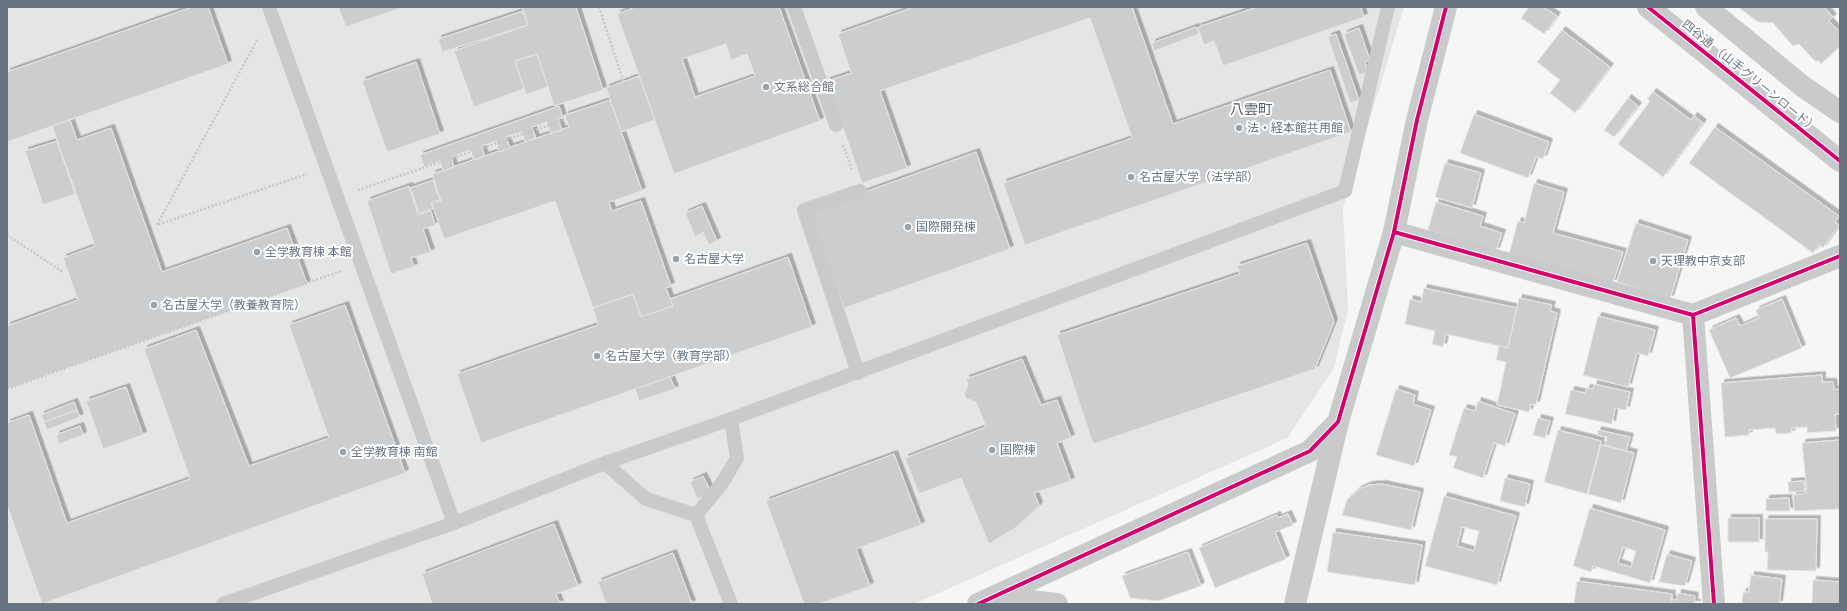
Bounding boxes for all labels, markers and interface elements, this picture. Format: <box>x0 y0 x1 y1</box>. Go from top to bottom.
street label: 四谷通 （山手グリーンロード） <box>1679 17 1821 135</box>
place label: 文系総合館 <box>774 80 834 94</box>
marker: 文系総合館 <box>761 82 771 92</box>
district label: 八雲町 <box>1230 101 1272 118</box>
place label: 法・経本館共用館 <box>1247 121 1343 135</box>
marker: 法・経本館共用館 <box>1234 123 1244 133</box>
place label: 名古屋大学（法学部） <box>1139 170 1259 184</box>
marker: 名古屋大学（法学部） <box>1126 172 1136 182</box>
place label: 国際開発棟 <box>916 220 976 234</box>
marker: 国際開発棟 <box>903 222 913 232</box>
place label: 全学教育棟 本館 <box>265 245 352 259</box>
marker: 全学教育棟 本館 <box>252 247 262 257</box>
place label: 名古屋大学 <box>684 252 744 266</box>
marker: 名古屋大学 <box>671 254 681 264</box>
place label: 天理教中京支部 <box>1661 254 1745 268</box>
marker: 天理教中京支部 <box>1648 256 1658 266</box>
place label: 名古屋大学（教養教育院） <box>162 298 306 312</box>
marker: 名古屋大学（教養教育院） <box>149 300 159 310</box>
place label: 名古屋大学（教育学部） <box>605 349 737 363</box>
marker: 名古屋大学（教育学部） <box>592 351 602 361</box>
place label: 国際棟 <box>1000 443 1036 457</box>
place label: 全学教育棟 南館 <box>351 445 438 459</box>
marker: 国際棟 <box>987 445 997 455</box>
marker: 全学教育棟 南館 <box>338 447 348 457</box>

